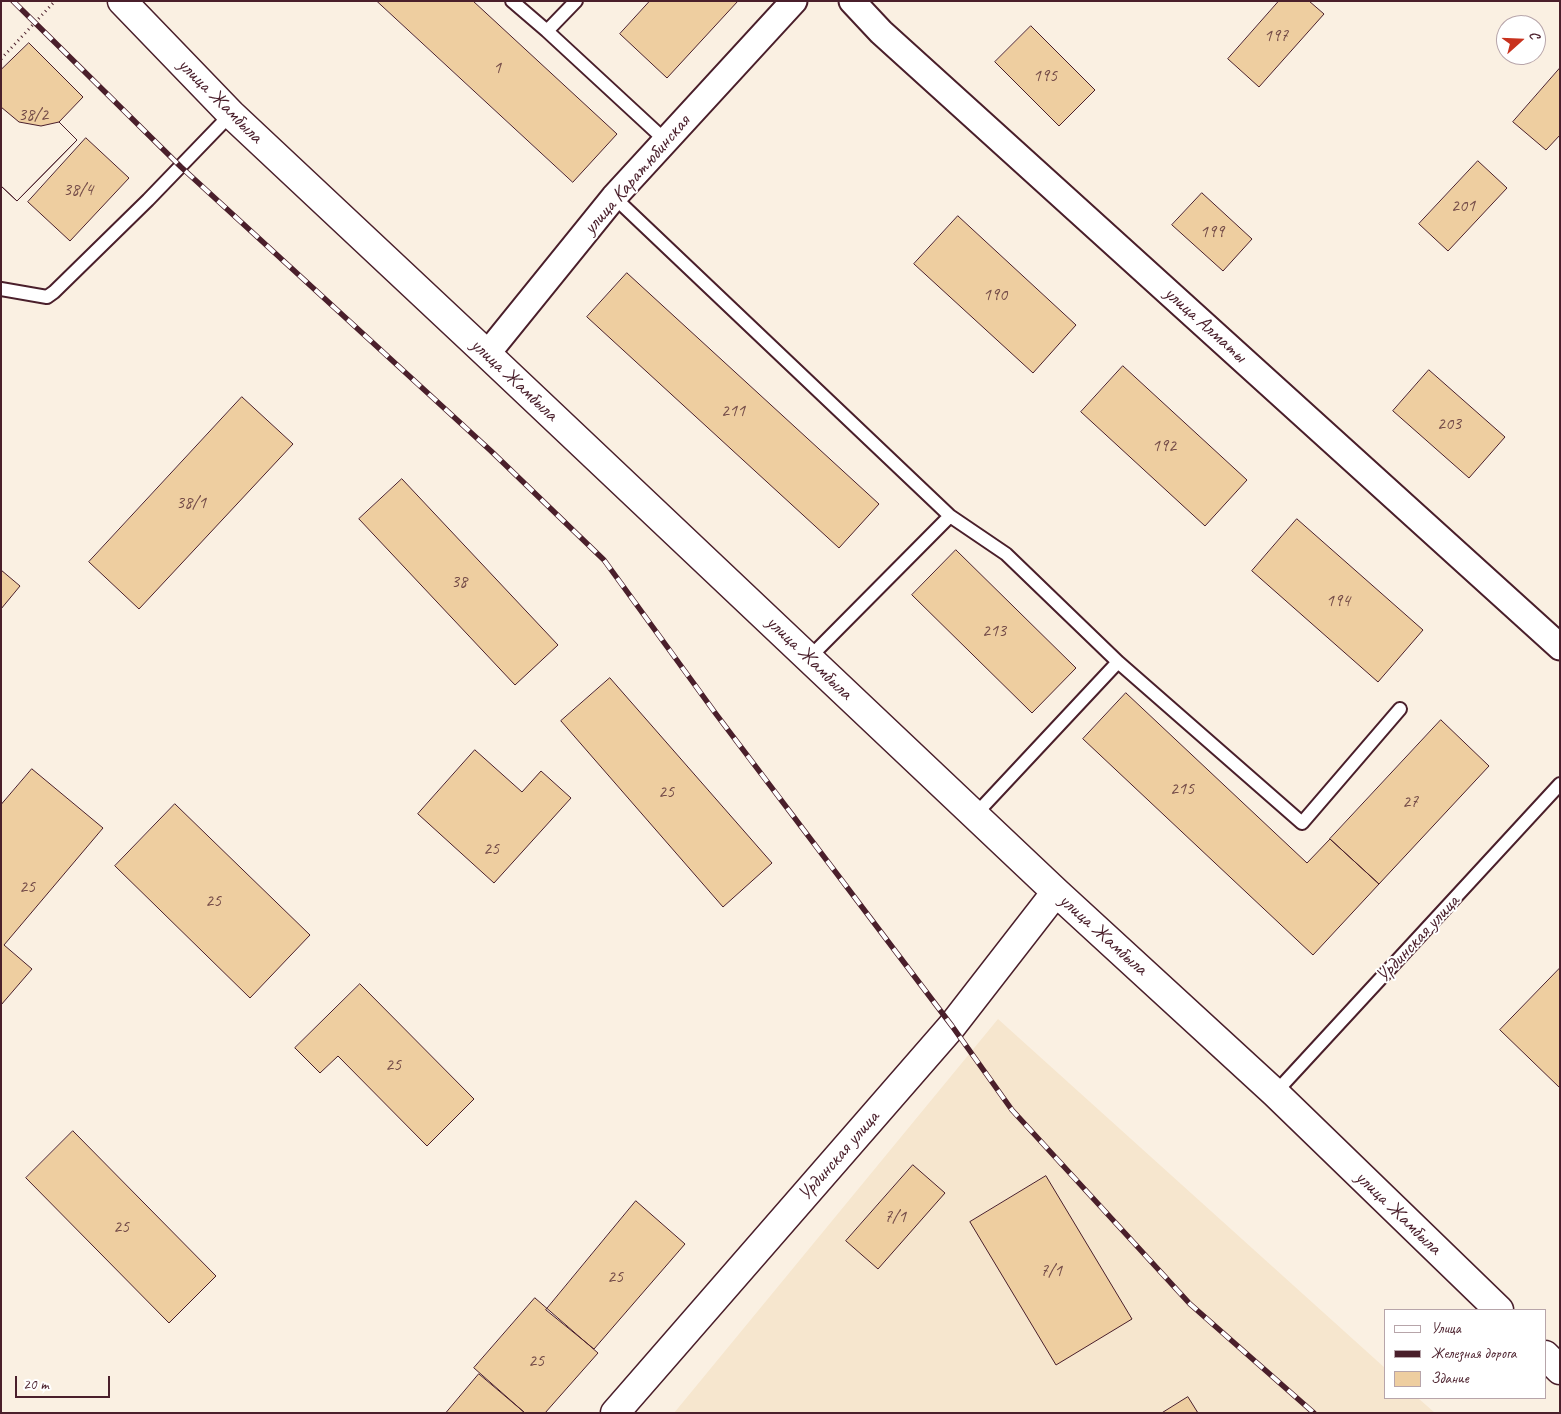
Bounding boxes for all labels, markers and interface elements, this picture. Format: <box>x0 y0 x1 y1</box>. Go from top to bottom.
north arrow <box>1496 15 1546 65</box>
house number: 197 <box>1264 25 1288 47</box>
text: С <box>1525 29 1544 41</box>
street label: улица Жамбыла <box>172 53 268 149</box>
house number: 1 <box>493 57 501 79</box>
house number: 195 <box>1033 65 1057 87</box>
house number: 38/2 <box>18 104 48 126</box>
street label: улица Каратюбинская <box>578 110 696 240</box>
house number: 38/4 <box>63 179 93 201</box>
house number: 201 <box>1451 195 1475 217</box>
house number: 199 <box>1200 221 1224 243</box>
street label: улица Алматы <box>1159 282 1251 368</box>
house number: 190 <box>983 284 1007 306</box>
street label: улица Жамбыла <box>465 333 563 427</box>
house number: 211 <box>721 400 745 422</box>
house number: 203 <box>1437 413 1461 435</box>
house number: 192 <box>1152 435 1176 457</box>
house number: 38/1 <box>176 492 206 514</box>
house number: 38 <box>451 571 467 593</box>
house number: 194 <box>1326 590 1350 612</box>
street label: улица Жамбыла <box>761 611 857 705</box>
house number: 213 <box>982 620 1006 642</box>
house number: 215 <box>1170 778 1194 800</box>
house number: 25 <box>658 781 674 803</box>
house number: 27 <box>1402 791 1418 813</box>
house number: 25 <box>483 838 499 860</box>
house number: 25 <box>19 876 35 898</box>
street label: улица Жамбыла <box>1054 889 1152 981</box>
house number: 25 <box>205 890 221 912</box>
street label: Урдинская улица <box>1371 890 1465 988</box>
house number: 25 <box>385 1054 401 1076</box>
street label: Урдинская улица <box>793 1106 885 1206</box>
street label: улица Жамбыла <box>1350 1166 1446 1260</box>
house number: 7/1 <box>884 1206 906 1228</box>
house number: 25 <box>113 1216 129 1238</box>
house number: 7/1 <box>1040 1260 1062 1282</box>
house number: 25 <box>607 1266 623 1288</box>
legend <box>1384 1309 1546 1399</box>
text: Улица <box>1431 1319 1461 1338</box>
text: Железная дорога <box>1431 1344 1516 1363</box>
house number: 25 <box>528 1350 544 1372</box>
scale bar <box>18 1366 112 1398</box>
text: Здание <box>1431 1369 1469 1388</box>
text: 20 m <box>23 1375 49 1394</box>

